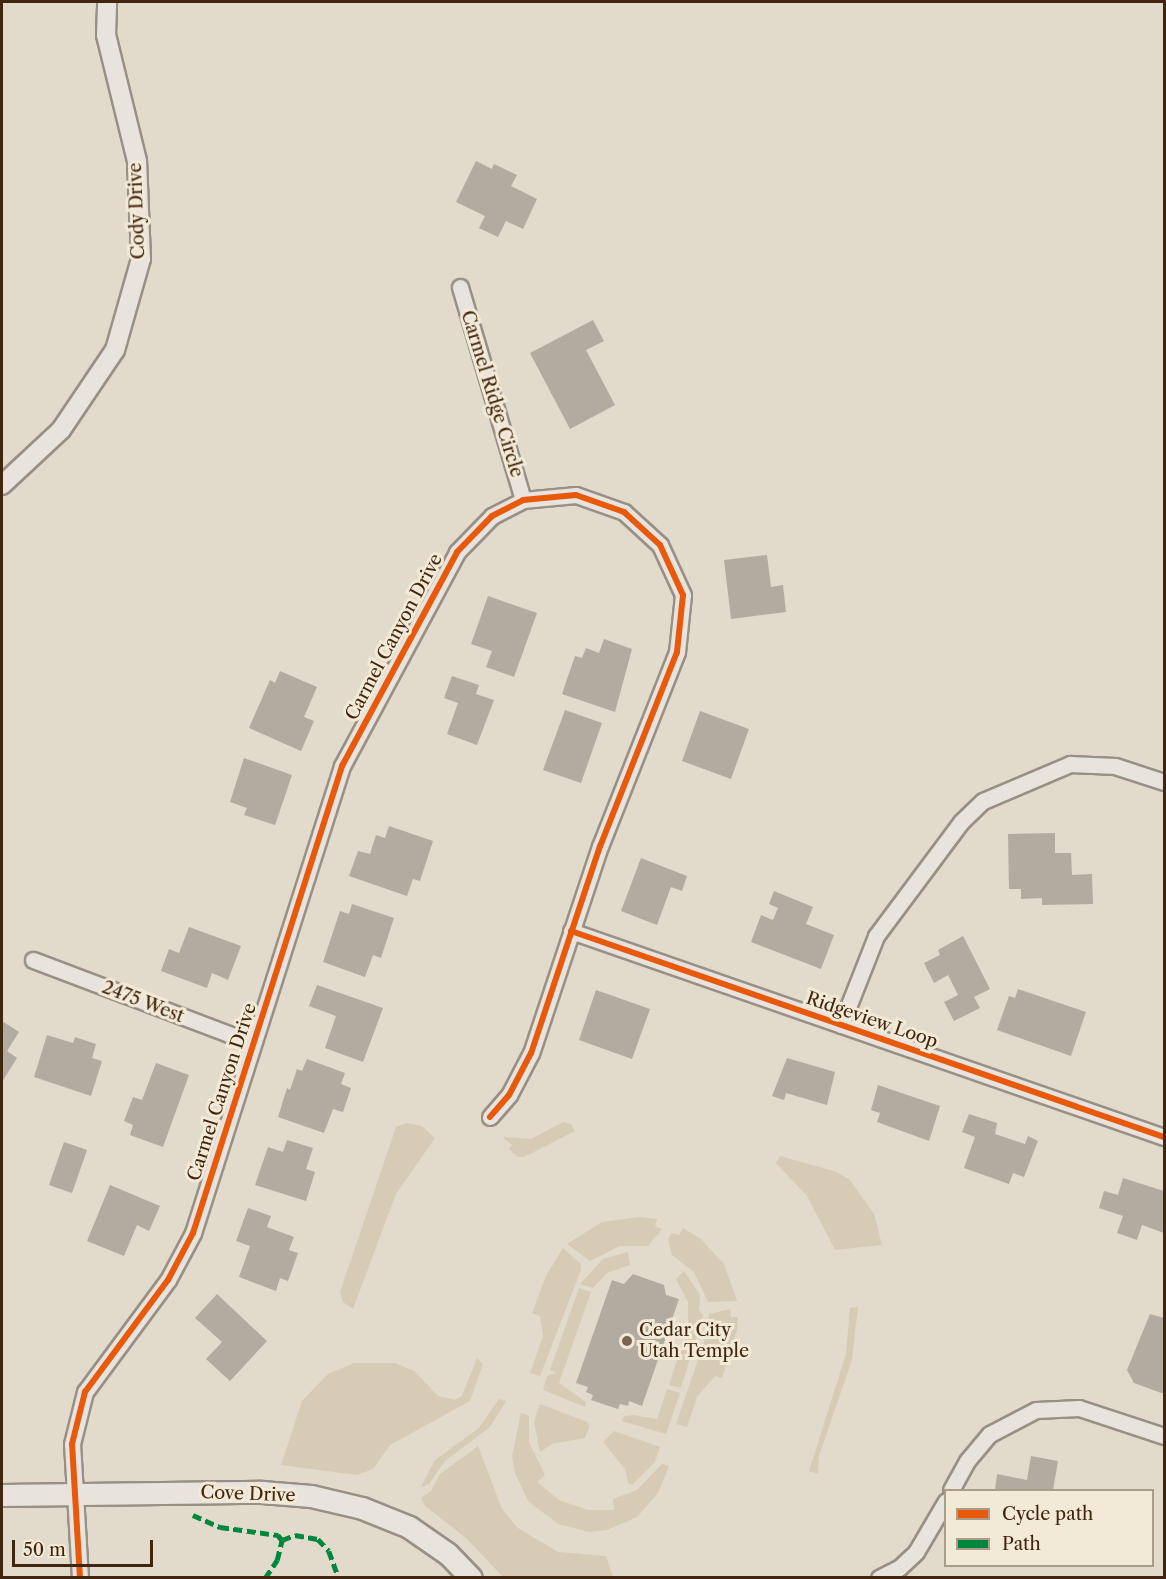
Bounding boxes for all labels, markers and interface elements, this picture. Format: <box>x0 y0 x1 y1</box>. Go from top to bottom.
street label: Cody Drive <box>125 162 149 260</box>
street label: Carmel Ridge Circle <box>456 308 528 480</box>
street label: Carmel Canyon Drive <box>341 550 447 724</box>
street label: 2475 West <box>99 976 187 1028</box>
street label: Ridgeview Loop <box>803 987 941 1053</box>
street label: Carmel Canyon Drive <box>183 1000 261 1184</box>
place label: Cedar City Utah Temple <box>639 1320 749 1362</box>
marker: Cedar City Utah Temple <box>620 1334 634 1348</box>
street label: Cove Drive <box>200 1482 296 1506</box>
legend <box>944 1489 1154 1567</box>
text: Cycle path <box>1002 1503 1093 1525</box>
scale bar <box>15 1528 156 1566</box>
text: Path <box>1002 1533 1041 1555</box>
text: 50 m <box>23 1539 66 1561</box>

